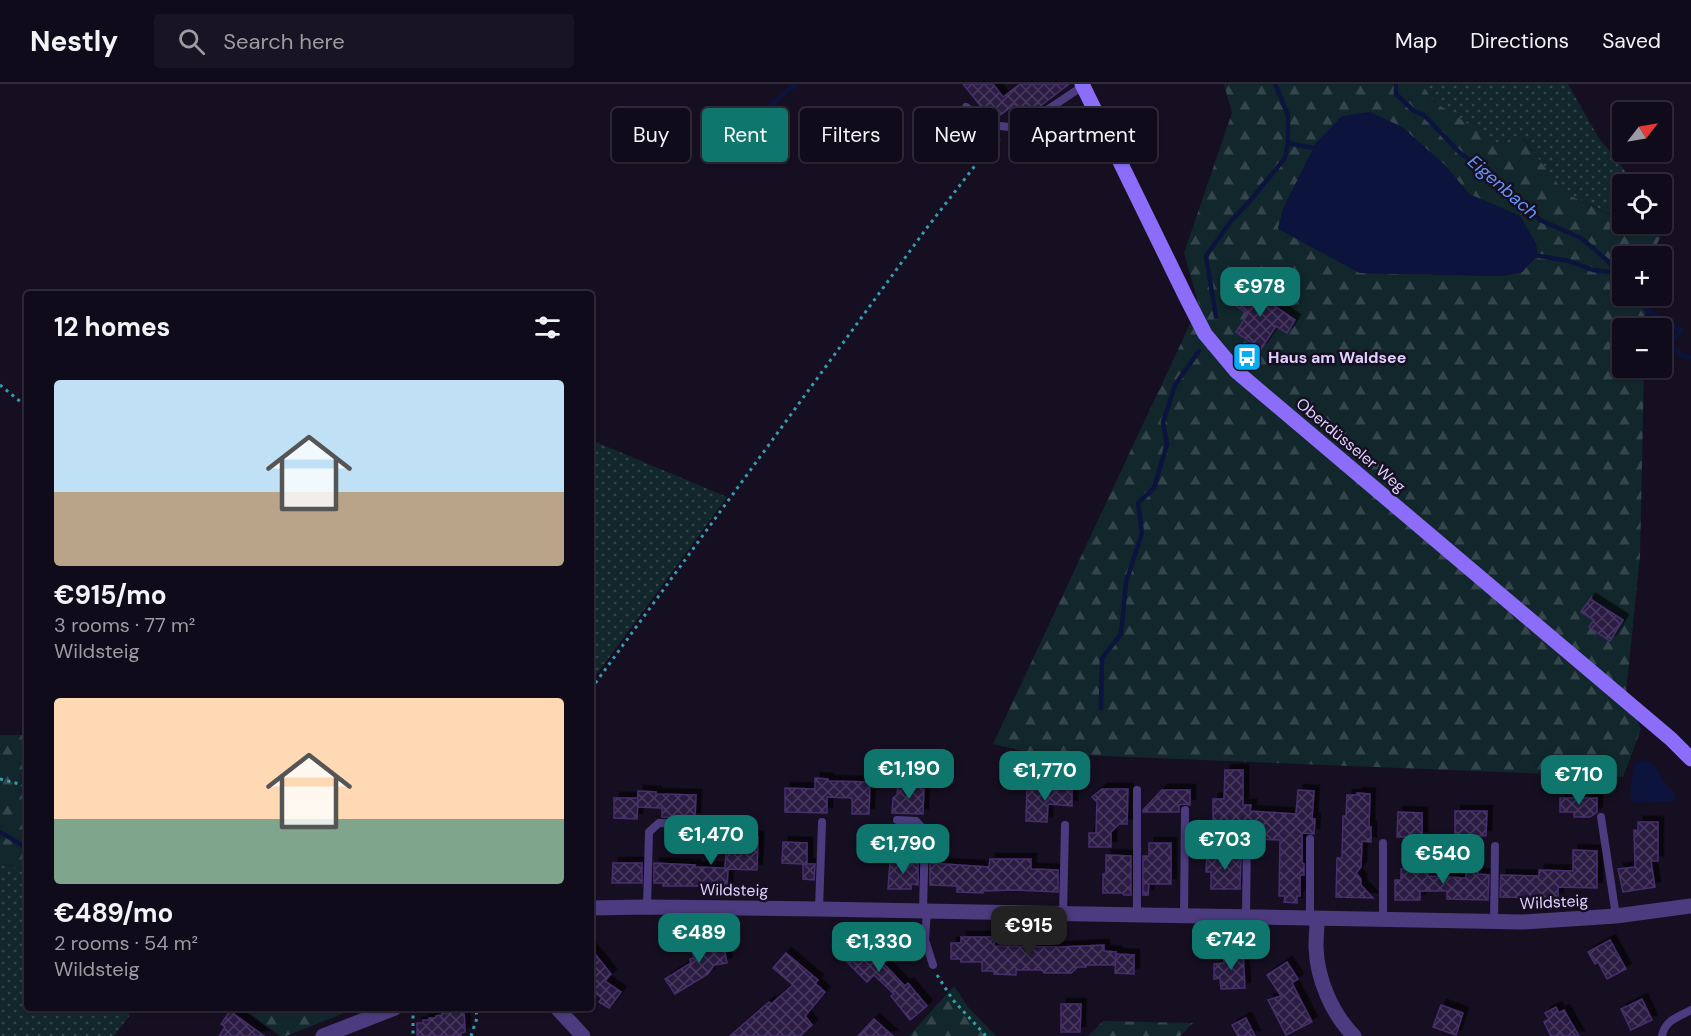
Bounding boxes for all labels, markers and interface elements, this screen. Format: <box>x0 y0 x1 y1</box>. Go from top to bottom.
search box <box>154 14 574 68</box>
text: Nestly <box>30 23 118 60</box>
icon: search <box>175 25 208 58</box>
text: Search here <box>223 27 345 56</box>
text: Map <box>1395 27 1437 55</box>
text: Directions <box>1470 27 1569 55</box>
text: Saved <box>1602 27 1661 55</box>
north arrow <box>1612 102 1672 162</box>
map controls <box>1612 102 1672 378</box>
chip: Buy <box>612 108 690 162</box>
chip: Rent <box>702 108 788 162</box>
chip: Filters <box>800 108 902 162</box>
chip: New <box>914 108 998 162</box>
chip: Apartment <box>1010 108 1157 162</box>
water label: Eigenbach <box>1463 150 1543 224</box>
button: locate <box>1612 174 1672 234</box>
button: + <box>1612 246 1672 306</box>
pin: €978 <box>1224 267 1296 318</box>
text: €978 <box>1234 273 1286 299</box>
text: 12 homes <box>54 310 170 344</box>
icon: filters <box>531 311 564 344</box>
button: − <box>1612 318 1672 378</box>
bus stop icon: Haus am Waldsee <box>1231 341 1263 373</box>
place label: Haus am Waldsee <box>1268 347 1406 368</box>
street label: Oberdüsseler Weg <box>1292 393 1410 497</box>
icon: home <box>255 419 363 527</box>
text: €915/mo <box>54 578 167 612</box>
text: 3 rooms · 77 m² <box>54 612 195 638</box>
text: Wildsteig <box>54 638 140 664</box>
icon: home <box>255 737 363 845</box>
pin: €1,190 <box>860 749 958 800</box>
pin: €1,770 <box>996 751 1094 802</box>
text: €1,190 <box>878 755 940 781</box>
pin: €710 <box>1543 755 1615 806</box>
text: €1,770 <box>1013 757 1077 783</box>
text: €710 <box>1555 761 1603 787</box>
pin: €1,470 <box>662 815 760 866</box>
pin: €703 <box>1189 820 1261 871</box>
text: €1,470 <box>678 821 744 847</box>
pin: €1,790 <box>854 824 952 875</box>
text: €703 <box>1199 826 1251 852</box>
text: €1,790 <box>870 830 936 856</box>
pin: €540 <box>1407 834 1479 885</box>
text: €540 <box>1415 840 1471 866</box>
street label: Wildsteig <box>700 879 769 901</box>
street label: Wildsteig <box>1519 890 1589 914</box>
text: €489/mo <box>54 896 173 930</box>
pin: €915 <box>993 906 1065 957</box>
text: €915 <box>1005 912 1053 938</box>
pin: €489 <box>663 913 735 964</box>
text: €489 <box>672 919 726 945</box>
pin: €742 <box>1195 920 1267 971</box>
pin: €1,330 <box>830 922 928 973</box>
text: €742 <box>1206 926 1256 952</box>
text: €1,330 <box>846 928 912 954</box>
text: 2 rooms · 54 m² <box>54 930 198 956</box>
text: Wildsteig <box>54 956 140 982</box>

